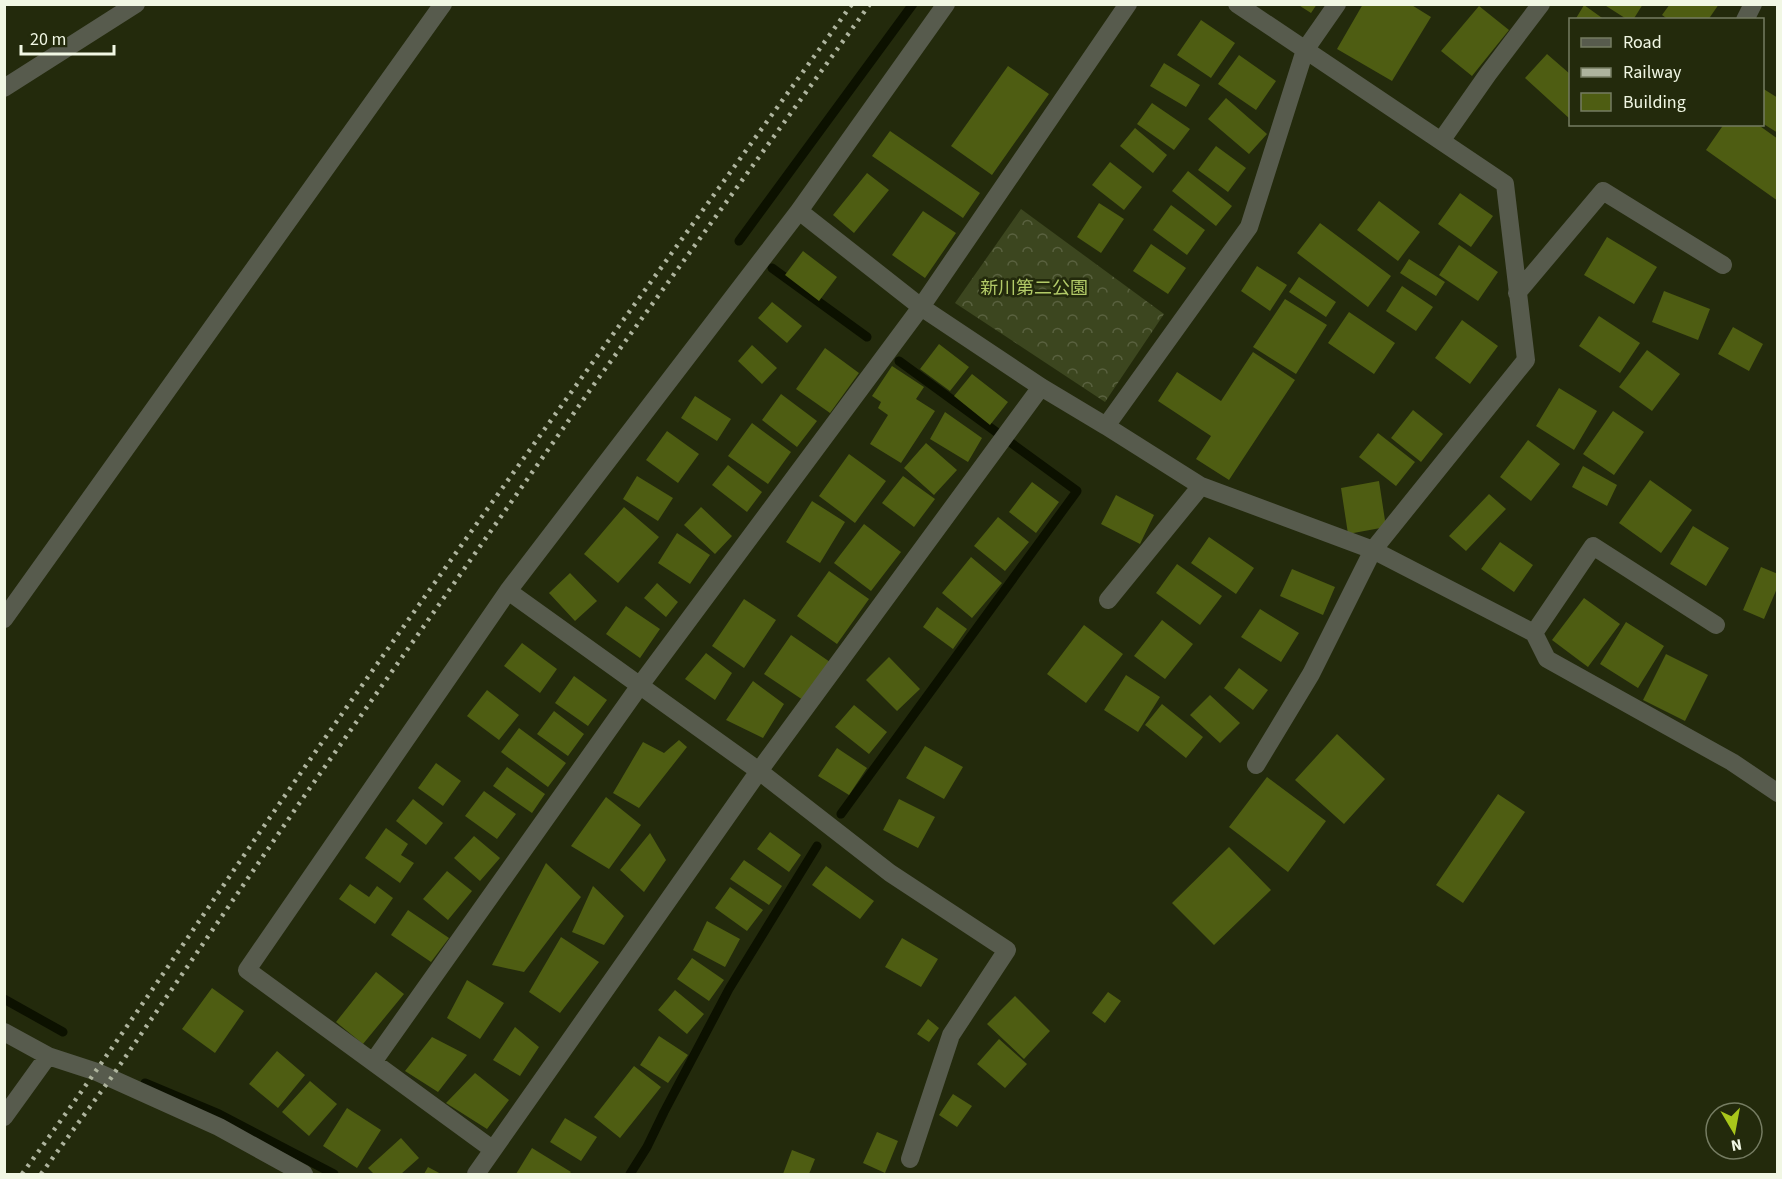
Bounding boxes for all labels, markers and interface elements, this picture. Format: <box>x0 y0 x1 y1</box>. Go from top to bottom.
scale bar <box>21 18 114 56</box>
legend <box>1569 18 1764 126</box>
text: 20 m <box>30 27 66 52</box>
text: Road <box>1623 30 1662 55</box>
text: Railway <box>1623 60 1682 85</box>
text: Building <box>1623 90 1686 115</box>
park label: 新川第二公園 <box>980 276 1088 301</box>
north arrow <box>1704 1101 1764 1161</box>
text: N <box>1729 1133 1744 1157</box>

